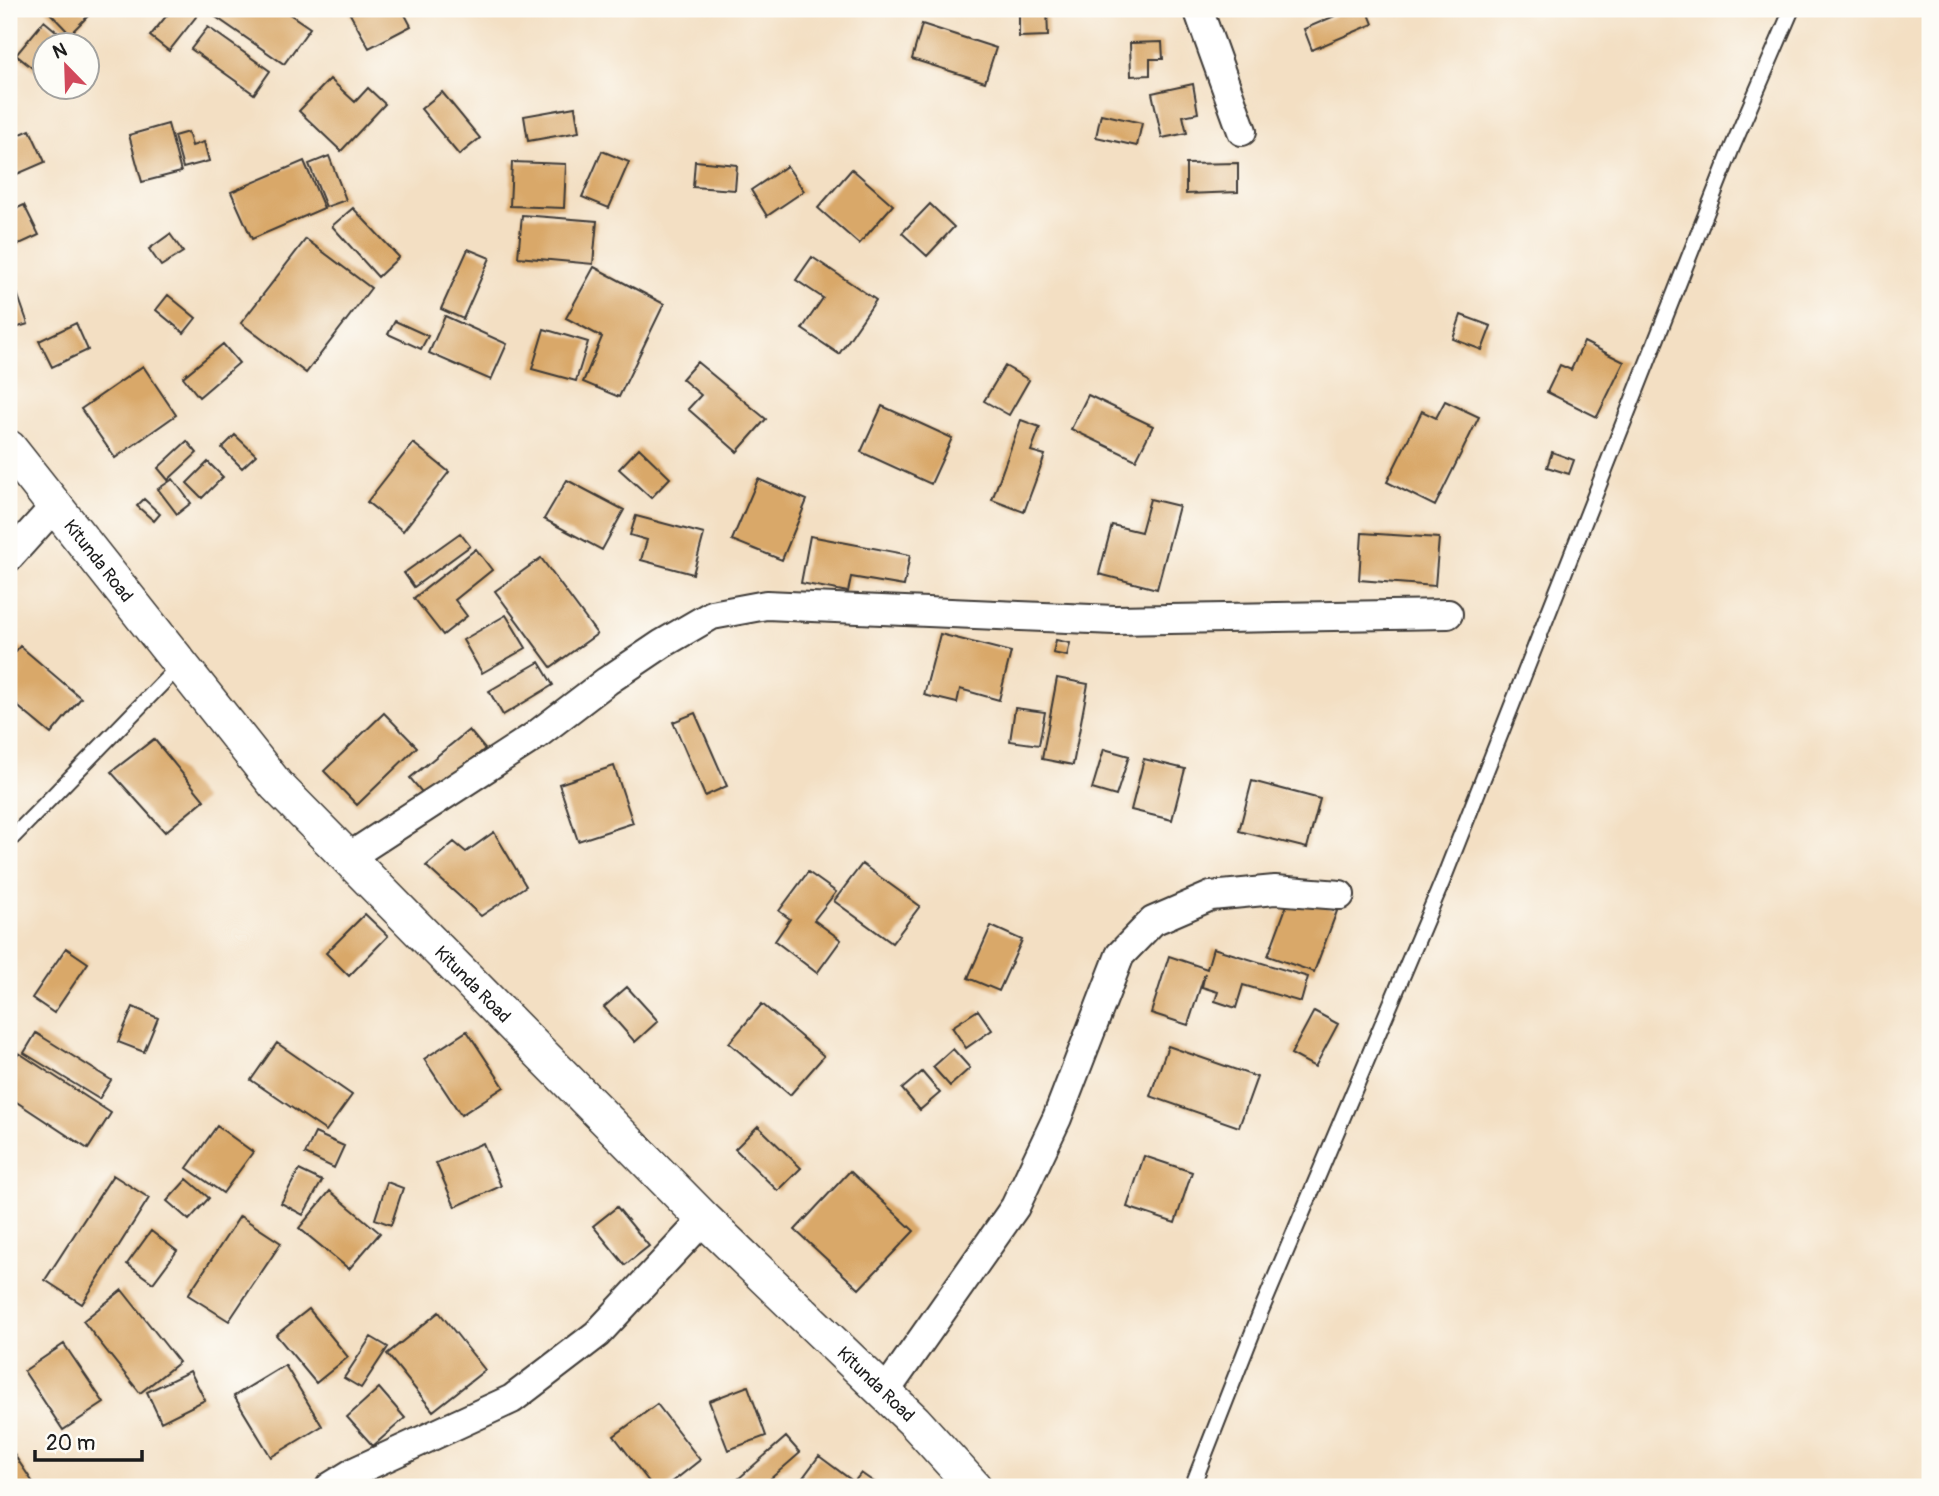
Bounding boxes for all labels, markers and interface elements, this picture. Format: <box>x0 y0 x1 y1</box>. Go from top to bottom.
north arrow <box>32 32 102 102</box>
text: N <box>49 38 70 65</box>
street label: Kitunda Road <box>59 515 138 607</box>
street label: Kitunda Road <box>430 941 516 1028</box>
street label: Kitunda Road <box>832 1342 920 1427</box>
scale bar <box>35 1419 142 1463</box>
text: 20 m <box>46 1430 95 1457</box>

